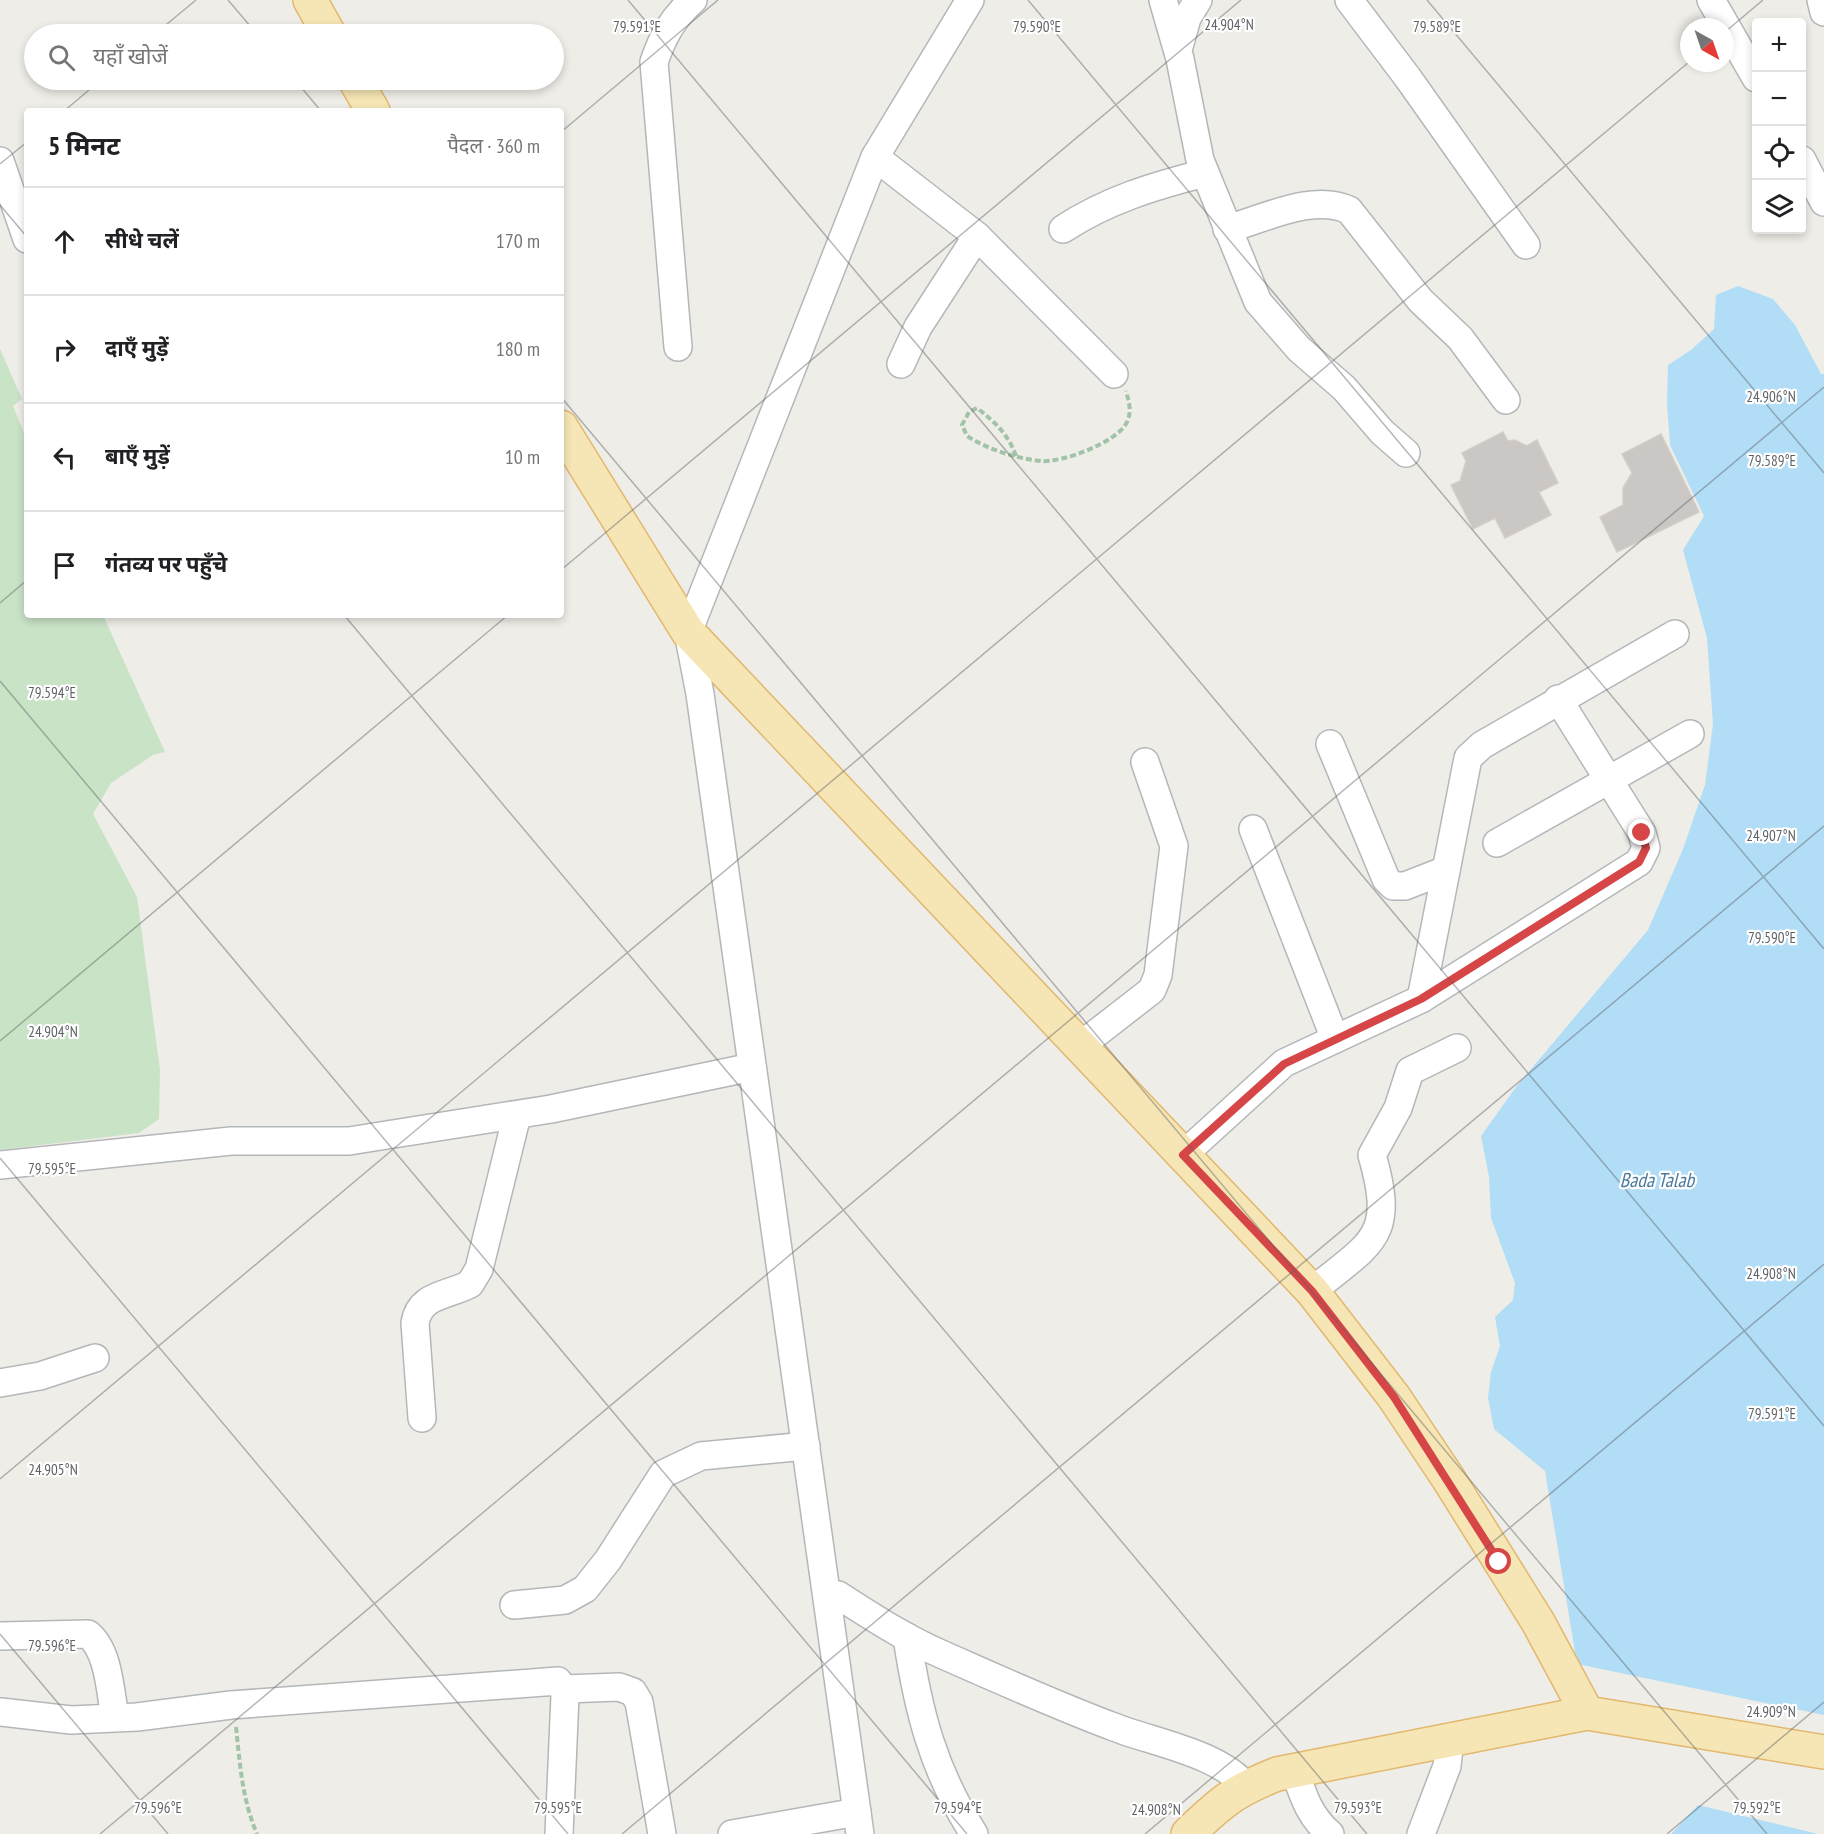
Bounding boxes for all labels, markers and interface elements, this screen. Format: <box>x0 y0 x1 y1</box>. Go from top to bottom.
text: 24.904°N <box>1204 15 1254 34</box>
text: 79.591°E <box>613 17 661 36</box>
text: 79.590°E <box>1013 17 1061 36</box>
text: 79.589°E <box>1413 17 1461 36</box>
north arrow <box>1680 18 1734 72</box>
map controls <box>1752 18 1806 234</box>
button: + <box>1752 18 1806 72</box>
search box <box>24 24 564 90</box>
icon: search <box>45 41 78 74</box>
text: यहाँ खोजें <box>93 42 168 70</box>
button: − <box>1752 72 1806 126</box>
button: locate <box>1752 126 1806 180</box>
text: 5 मिनट <box>48 129 120 162</box>
text: पैदल · 360 m <box>447 133 540 159</box>
button: layers <box>1752 180 1806 234</box>
icon: ahead <box>48 225 81 258</box>
text: सीधे चलें <box>105 226 179 254</box>
text: 170 m <box>496 228 540 254</box>
icon: right <box>48 333 81 366</box>
text: दाएँ मुड़ें <box>105 334 169 362</box>
text: 180 m <box>496 336 540 362</box>
text: 24.906°N <box>1746 387 1796 406</box>
icon: left <box>48 441 81 474</box>
text: बाएँ मुड़ें <box>105 442 170 470</box>
text: 10 m <box>505 444 540 470</box>
text: 79.589°E <box>1748 451 1796 470</box>
icon: arrive <box>48 549 81 582</box>
text: गंतव्य पर पहुँचे <box>105 550 227 578</box>
text: 79.594°E <box>28 683 76 702</box>
route end <box>1628 819 1654 845</box>
text: 24.907°N <box>1746 826 1796 845</box>
text: 79.590°E <box>1748 928 1796 947</box>
text: 24.904°N <box>28 1022 78 1041</box>
text: 79.595°E <box>28 1159 76 1178</box>
water label: Bada Talab <box>1620 1167 1696 1193</box>
text: 24.908°N <box>1746 1264 1796 1283</box>
text: 79.591°E <box>1748 1404 1796 1423</box>
text: 24.905°N <box>28 1460 78 1479</box>
route start <box>1485 1548 1511 1574</box>
text: 79.596°E <box>28 1636 76 1655</box>
text: 24.909°N <box>1746 1702 1796 1721</box>
text: 79.596°E <box>134 1798 182 1817</box>
text: 79.595°E <box>534 1798 582 1817</box>
text: 79.594°E <box>934 1798 982 1817</box>
text: 79.593°E <box>1334 1798 1382 1817</box>
text: 79.592°E <box>1733 1798 1781 1817</box>
text: 24.908°N <box>1131 1800 1181 1819</box>

